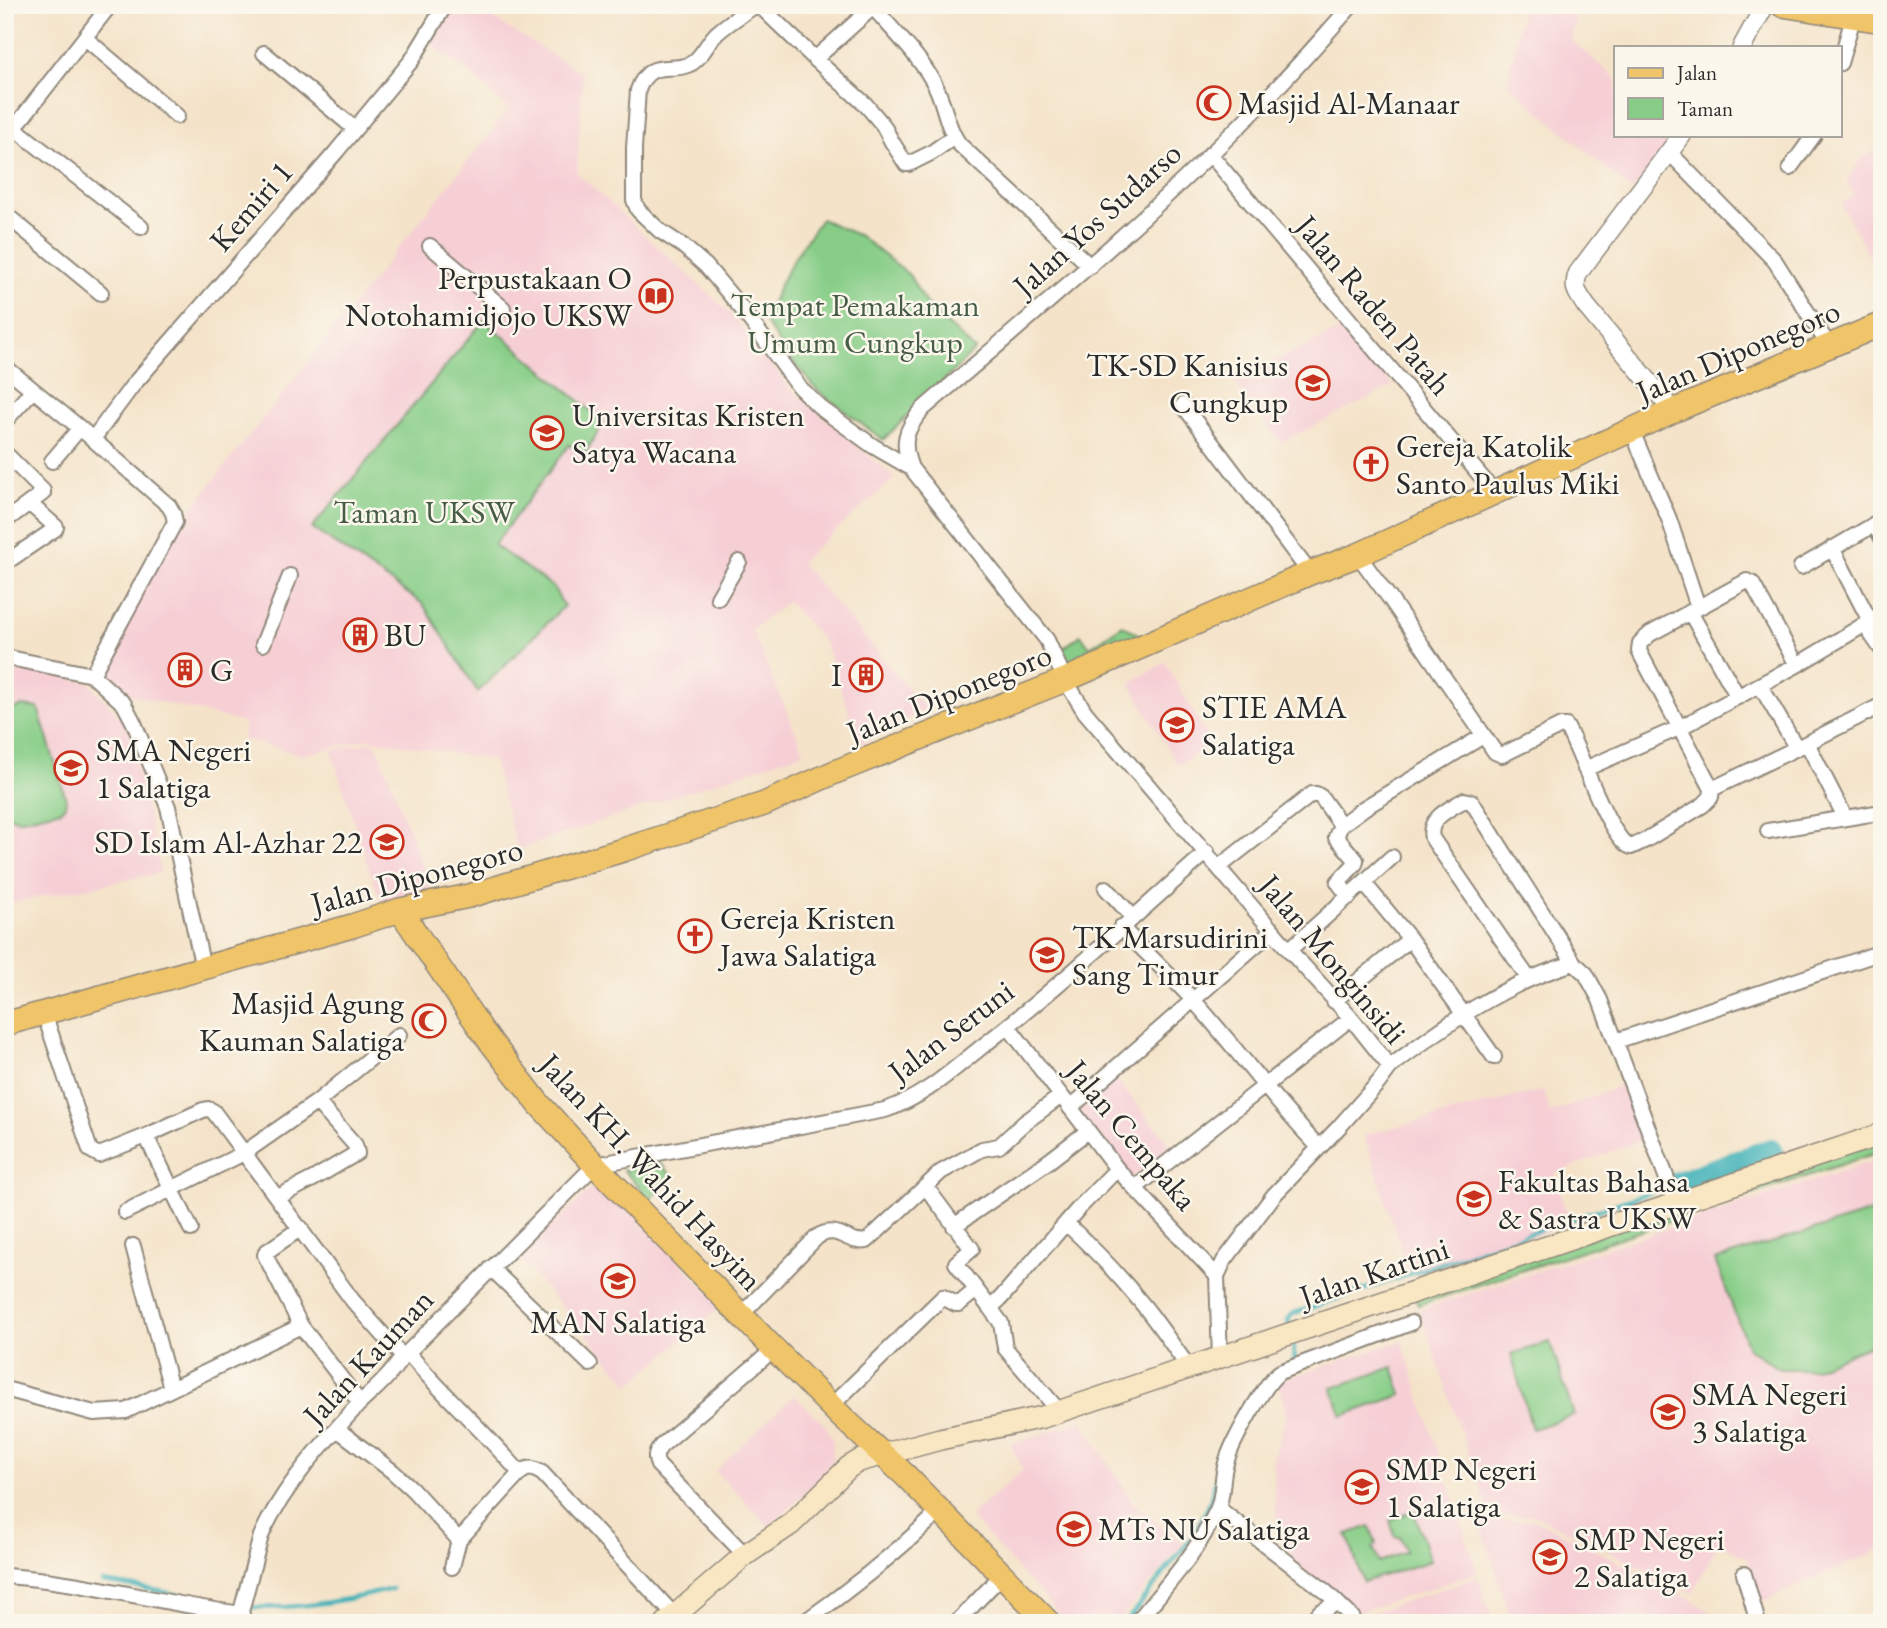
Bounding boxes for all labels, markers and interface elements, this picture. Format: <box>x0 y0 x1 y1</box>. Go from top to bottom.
legend <box>1614 46 1842 136</box>
text: Jalan <box>1675 59 1717 86</box>
place label: Masjid Al-Manaar <box>1238 82 1460 124</box>
mosque icon: Masjid Al-Manaar <box>1195 84 1233 122</box>
text: Taman <box>1677 95 1733 122</box>
street label: Jalan Yos Sudarso <box>1002 132 1190 308</box>
street label: Kemiri 1 <box>200 152 302 260</box>
street label: Jalan Raden Patah <box>1284 204 1462 404</box>
place label: Perpustakaan O Notohamidjojo UKSW <box>345 257 633 336</box>
library icon: Perpustakaan O Notohamidjojo UKSW <box>637 277 675 315</box>
park label: Tempat Pemakaman Umum Cungkup <box>730 284 980 363</box>
street label: Jalan Diponegoro <box>1627 289 1846 414</box>
place label: TK-SD Kanisius Cungkup <box>1086 344 1288 423</box>
school or university icon: TK-SD Kanisius Cungkup <box>1294 364 1332 402</box>
place label: Universitas Kristen Satya Wacana <box>572 394 805 473</box>
school or university icon: Universitas Kristen Satya Wacana <box>528 414 566 452</box>
place label: Gereja Katolik Santo Paulus Miki <box>1396 425 1619 504</box>
church icon: Gereja Katolik Santo Paulus Miki <box>1352 445 1390 483</box>
park label: Taman UKSW <box>333 491 515 533</box>
place label: BU <box>384 614 427 656</box>
building icon: BU <box>341 616 379 654</box>
street label: Jalan Diponegoro <box>838 633 1058 754</box>
place label: G <box>210 649 233 691</box>
building icon: G <box>166 651 204 689</box>
place label: I <box>831 654 842 696</box>
building icon: I <box>847 656 885 694</box>
place label: STIE AMA Salatiga <box>1202 686 1348 765</box>
school or university icon: STIE AMA Salatiga <box>1158 706 1196 744</box>
place label: SMA Negeri 1 Salatiga <box>96 729 251 808</box>
school or university icon: SMA Negeri 1 Salatiga <box>52 749 90 787</box>
place label: SD Islam Al-Azhar 22 <box>94 821 363 863</box>
school or university icon: SD Islam Al-Azhar 22 <box>368 823 406 861</box>
street label: Jalan Diponegoro <box>304 828 527 925</box>
street label: Jalan Monginsidi <box>1248 863 1416 1053</box>
place label: Gereja Kristen Jawa Salatiga <box>717 897 896 976</box>
place label: TK Marsudirini Sang Timur <box>1072 916 1268 995</box>
church icon: Gereja Kristen Jawa Salatiga <box>676 917 714 955</box>
school or university icon: TK Marsudirini Sang Timur <box>1028 936 1066 974</box>
street label: Jalan Seruni <box>877 970 1022 1094</box>
place label: Masjid Agung Kauman Salatiga <box>199 982 405 1061</box>
mosque icon: Masjid Agung Kauman Salatiga <box>410 1002 448 1040</box>
street label: Jalan KH. Wahid Hasyim <box>528 1042 772 1300</box>
street label: Jalan Cempaka <box>1055 1049 1207 1219</box>
place label: Fakultas Bahasa & Sastra UKSW <box>1498 1160 1697 1239</box>
school or university icon: Fakultas Bahasa & Sastra UKSW <box>1455 1180 1493 1218</box>
street label: Jalan Kartini <box>1291 1227 1454 1318</box>
school or university icon: MAN Salatiga <box>599 1262 637 1300</box>
street label: Jalan Kauman <box>291 1279 443 1437</box>
place label: MAN Salatiga <box>530 1301 706 1343</box>
place label: SMA Negeri 3 Salatiga <box>1692 1373 1847 1452</box>
school or university icon: SMA Negeri 3 Salatiga <box>1649 1393 1687 1431</box>
place label: SMP Negeri 1 Salatiga <box>1386 1448 1537 1527</box>
school or university icon: SMP Negeri 1 Salatiga <box>1343 1468 1381 1506</box>
place label: MTs NU Salatiga <box>1098 1508 1310 1550</box>
school or university icon: MTs NU Salatiga <box>1055 1510 1093 1548</box>
place label: SMP Negeri 2 Salatiga <box>1574 1518 1725 1597</box>
school or university icon: SMP Negeri 2 Salatiga <box>1531 1538 1569 1576</box>

